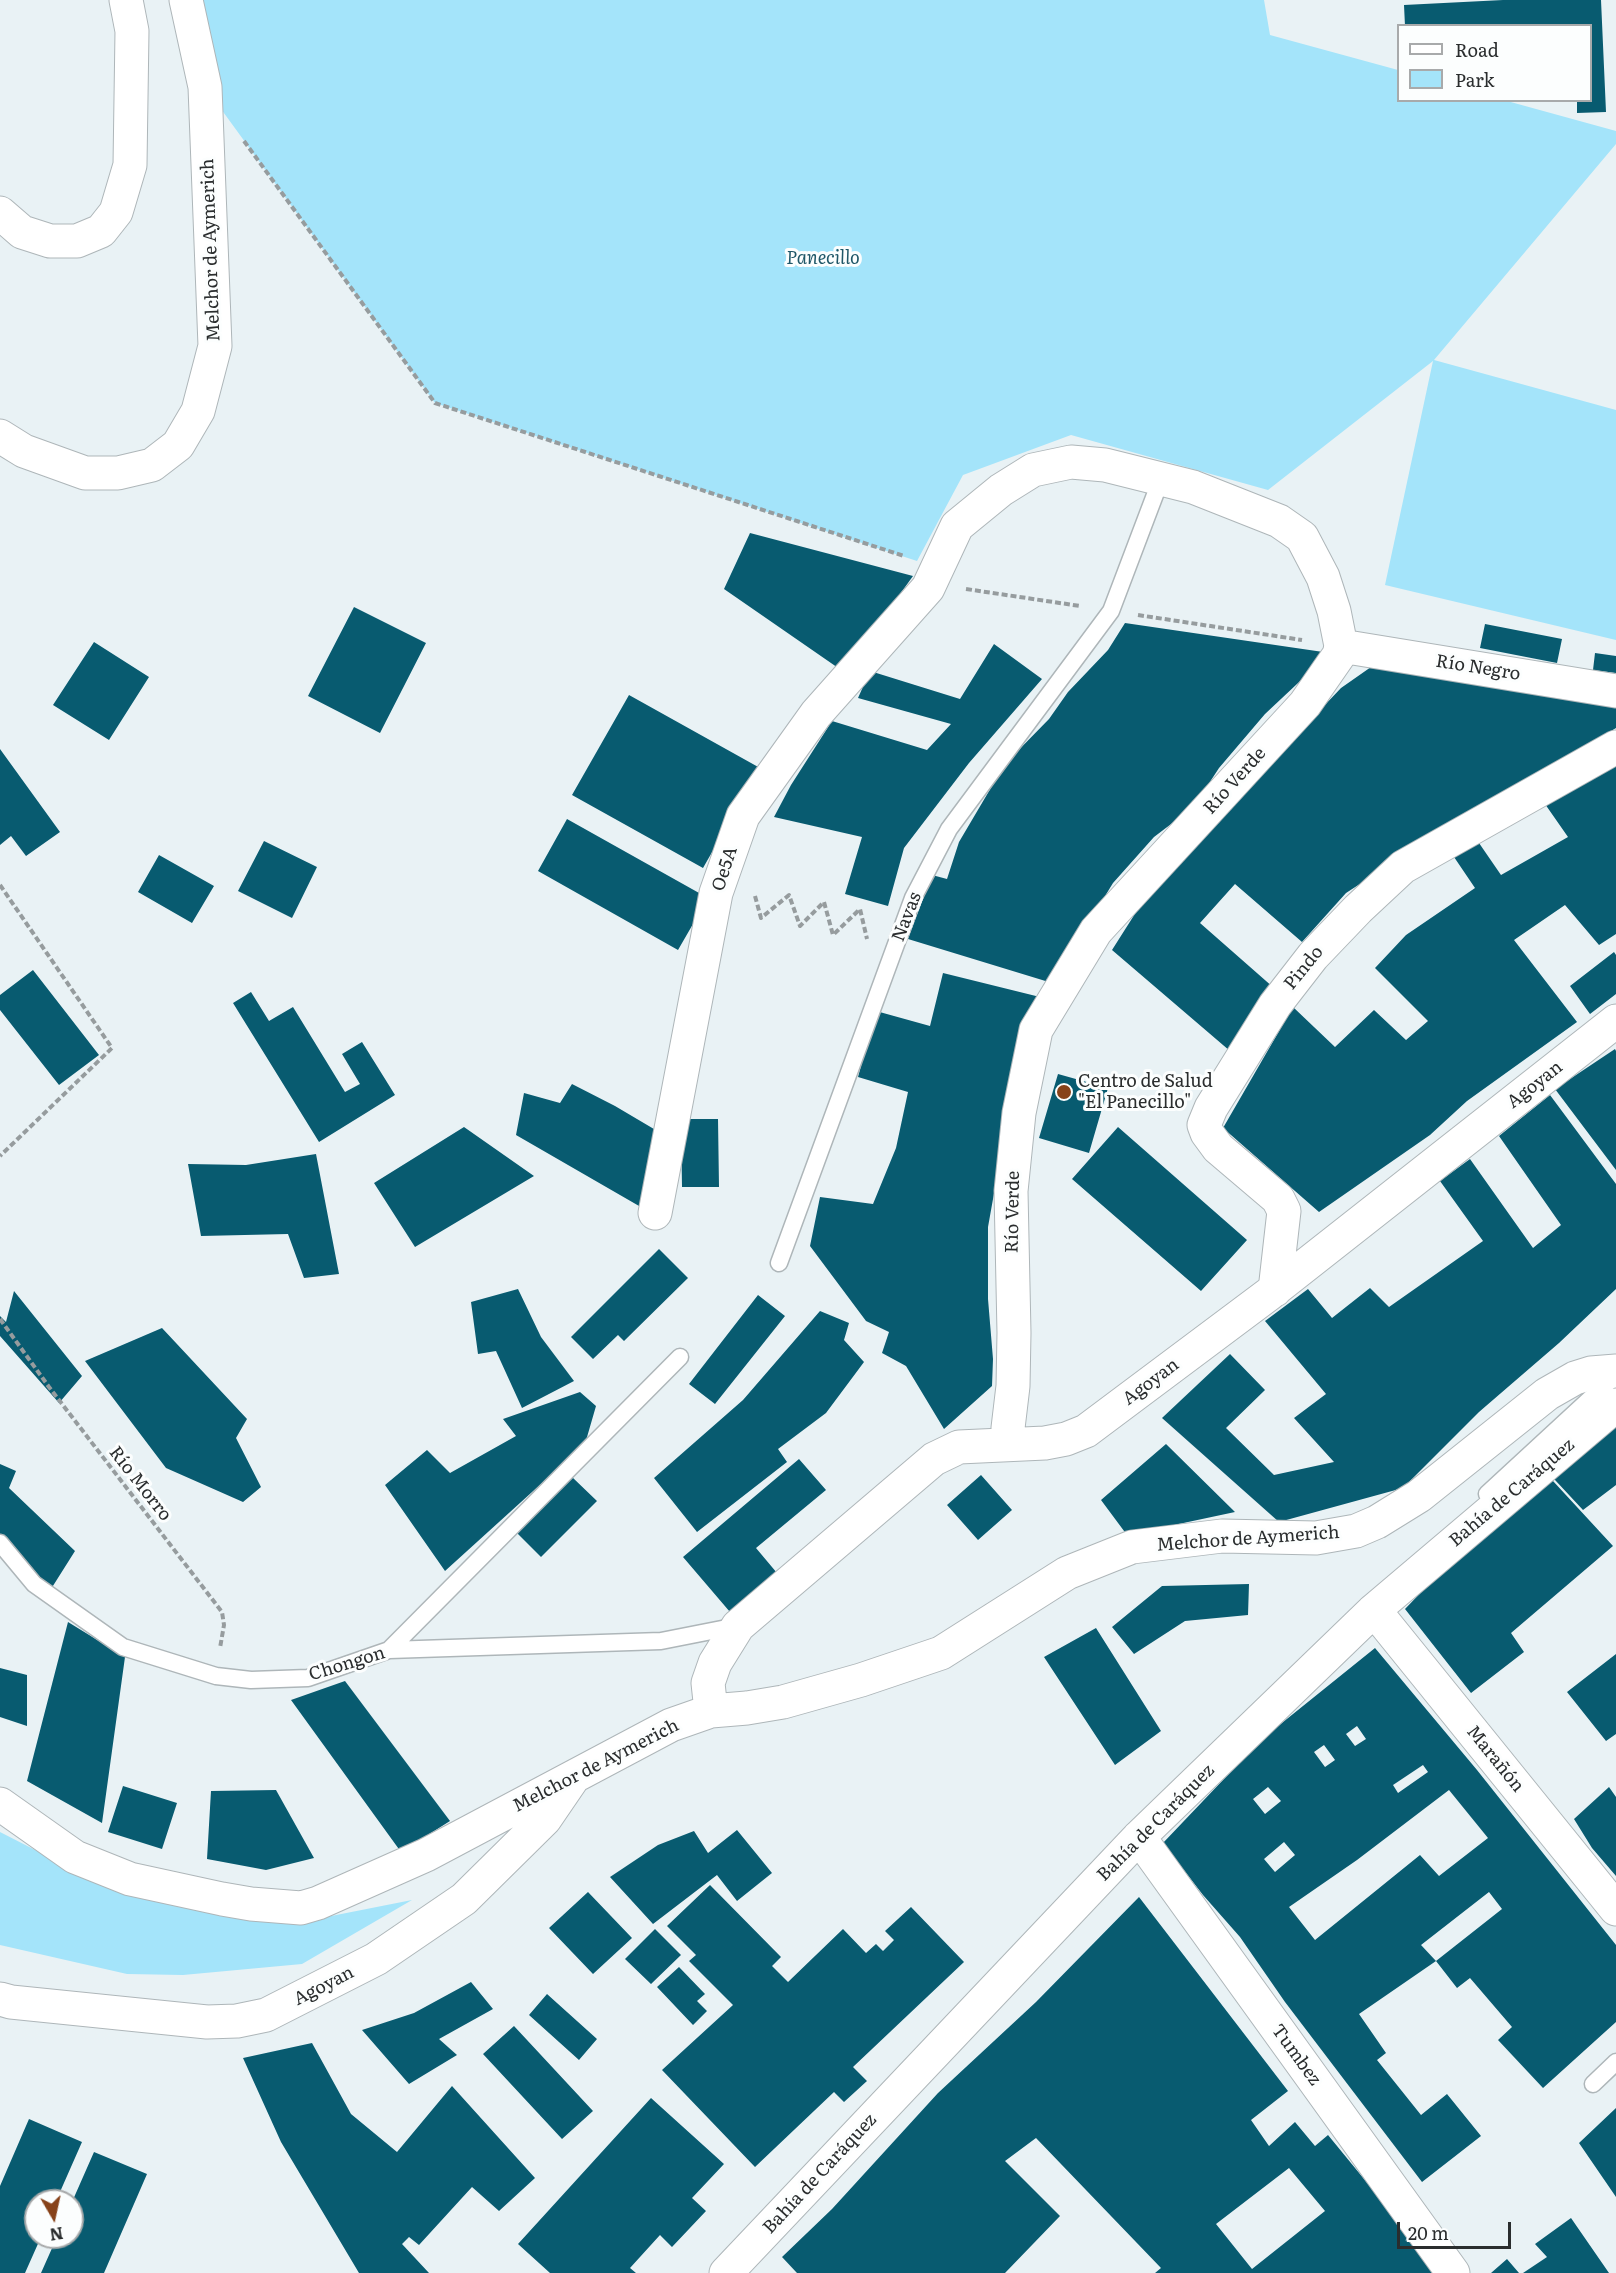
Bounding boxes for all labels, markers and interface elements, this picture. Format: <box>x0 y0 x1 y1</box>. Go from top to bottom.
legend <box>1397 24 1592 102</box>
text: Road <box>1455 36 1499 63</box>
text: Park <box>1455 66 1494 93</box>
street label: Melchor de Aymerich <box>197 158 225 342</box>
park label: Panecillo <box>786 248 860 270</box>
street label: Río Negro <box>1434 651 1522 685</box>
street label: Río Verde <box>1199 743 1271 819</box>
street label: Oe5A <box>708 844 742 894</box>
street label: Navas <box>888 889 926 945</box>
street label: Pindo <box>1280 942 1328 994</box>
street label: Agoyan <box>1503 1057 1567 1113</box>
place label: Centro de Salud "El Panecillo" <box>1078 1071 1213 1114</box>
marker: Centro de Salud "El Panecillo" <box>1055 1083 1073 1101</box>
street label: Río Verde <box>1001 1171 1025 1253</box>
street label: Agoyan <box>1119 1354 1183 1410</box>
street label: Bahía de Caráquez <box>1445 1434 1579 1552</box>
street label: Río Morro <box>104 1442 176 1526</box>
street label: Melchor de Aymerich <box>1156 1522 1340 1556</box>
street label: Chongon <box>306 1642 388 1686</box>
street label: Melchor de Aymerich <box>509 1715 683 1817</box>
street label: Marañón <box>1462 1721 1528 1797</box>
street label: Bahía de Caráquez <box>1093 1760 1219 1886</box>
street label: Agoyan <box>290 1962 358 2010</box>
street label: Tumbez <box>1267 2020 1325 2090</box>
street label: Bahía de Caráquez <box>759 2109 881 2239</box>
north arrow <box>24 2189 84 2249</box>
scale bar <box>1400 2210 1514 2248</box>
text: 20 m <box>1408 2219 1449 2246</box>
text: N <box>48 2222 65 2248</box>

